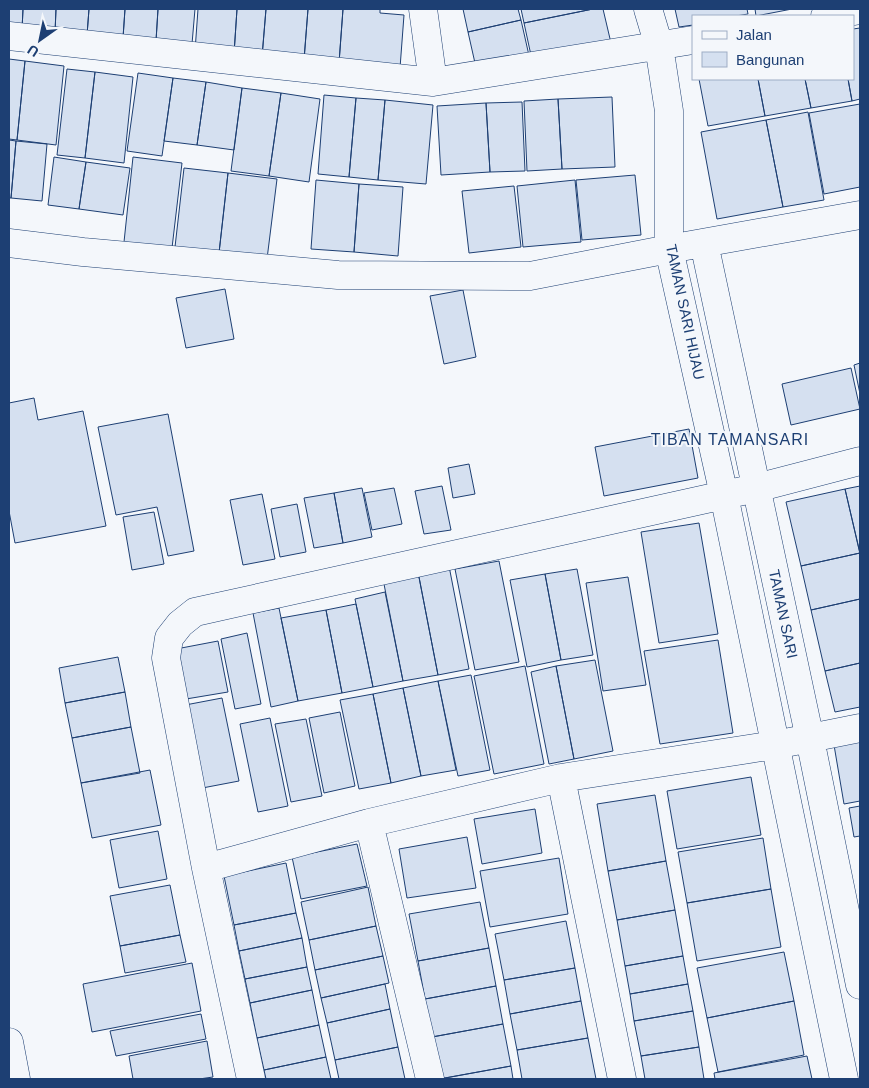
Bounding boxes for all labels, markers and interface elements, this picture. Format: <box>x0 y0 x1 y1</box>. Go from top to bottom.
north arrow <box>15 15 65 65</box>
legend <box>692 15 854 80</box>
text: Jalan <box>736 26 772 43</box>
text: U <box>24 41 42 60</box>
text: Bangunan <box>736 51 804 68</box>
street label: TAMAN SARI HIJAU <box>663 243 708 381</box>
district label: TIBAN TAMANSARI <box>651 431 809 448</box>
street label: TAMAN SARI <box>766 568 801 660</box>

